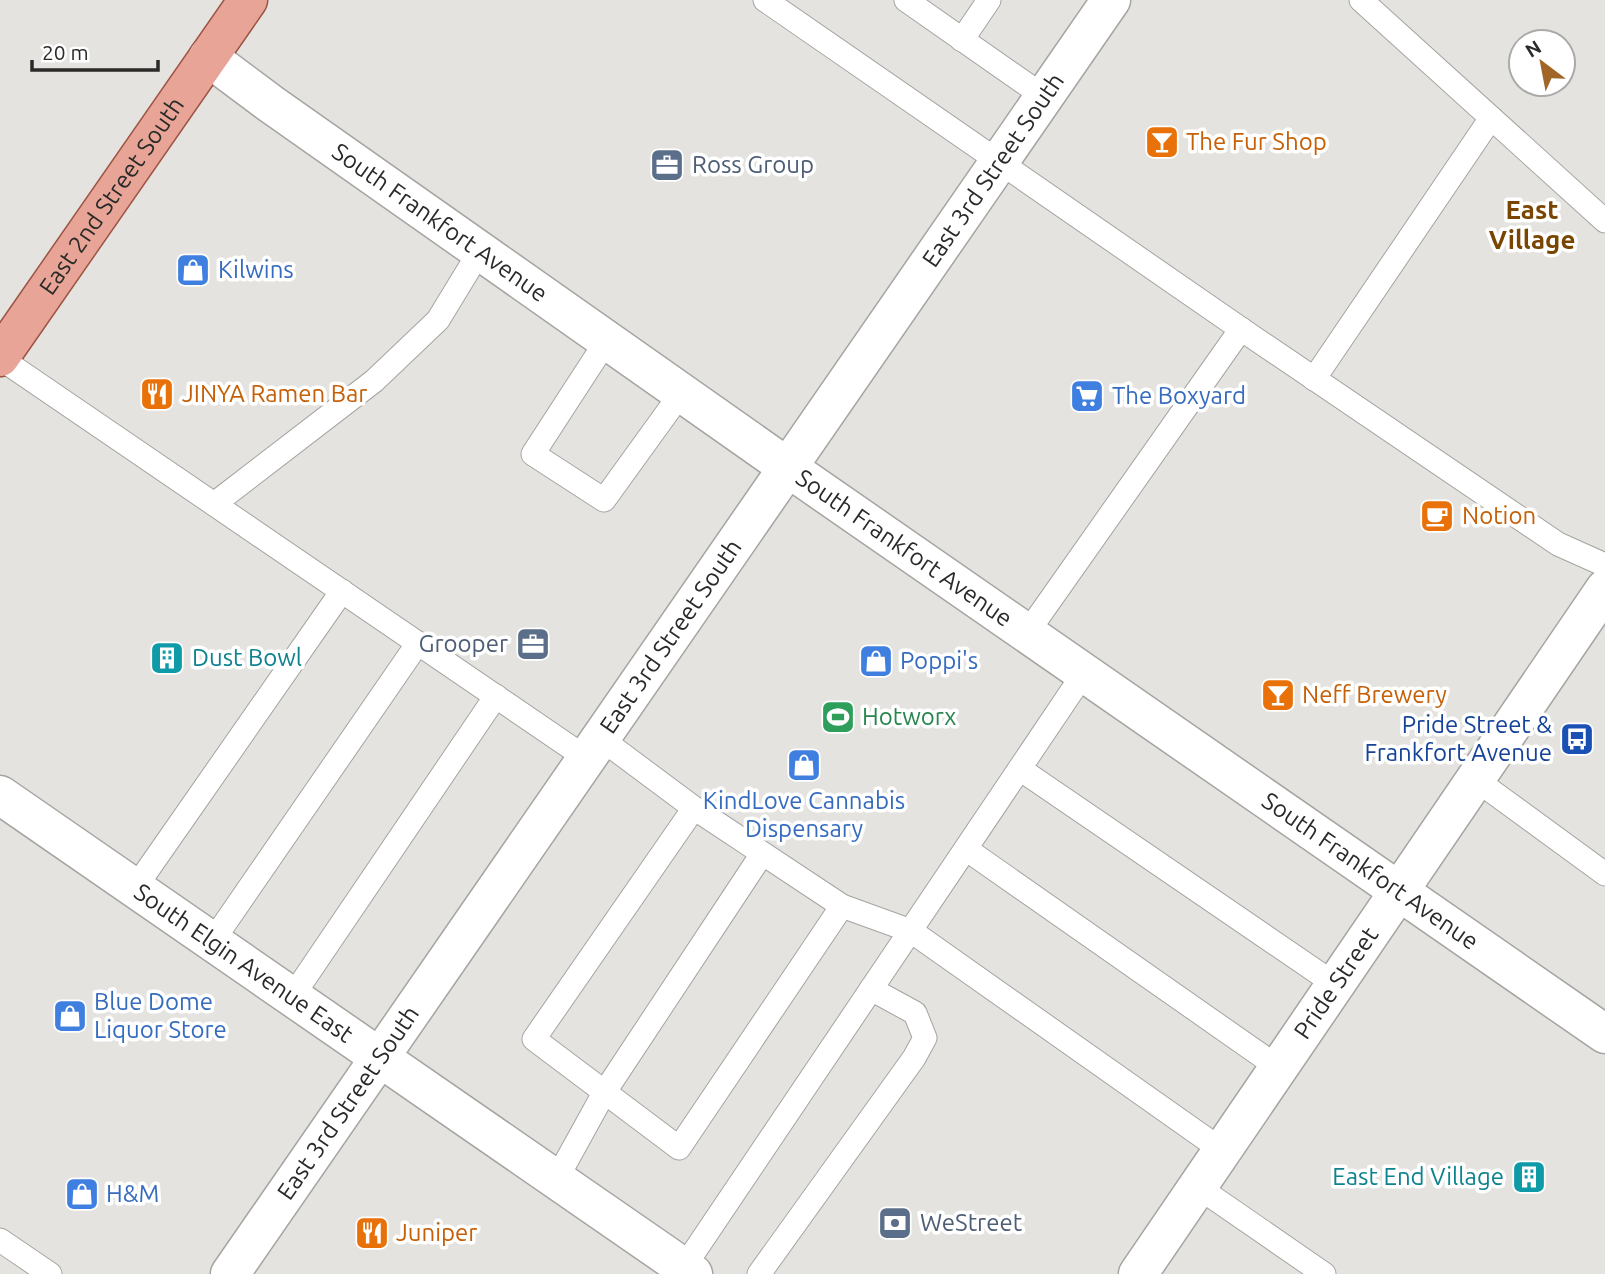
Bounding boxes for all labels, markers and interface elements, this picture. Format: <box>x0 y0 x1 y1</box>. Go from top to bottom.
scale bar <box>32 28 158 72</box>
north arrow <box>1507 28 1577 98</box>
text: N <box>1521 35 1545 62</box>
text: 20 m <box>42 40 89 64</box>
street label: East 3rd Street South <box>917 68 1069 272</box>
street label: East 2nd Street South <box>34 92 189 300</box>
bar icon: The Fur Shop <box>1143 123 1181 161</box>
place label: The Fur Shop <box>1186 128 1327 155</box>
street label: South Frankfort Avenue <box>327 137 553 307</box>
office icon: Ross Group <box>648 146 686 184</box>
place label: Ross Group <box>692 151 814 178</box>
district label: East Village <box>1489 195 1575 254</box>
shop icon: Kilwins <box>174 251 212 289</box>
place label: Kilwins <box>218 256 294 283</box>
restaurant icon: JINYA Ramen Bar <box>138 375 176 413</box>
supermarket icon: The Boxyard <box>1068 377 1106 415</box>
place label: JINYA Ramen Bar <box>182 380 367 407</box>
place label: The Boxyard <box>1112 382 1246 409</box>
street label: South Frankfort Avenue <box>791 464 1018 632</box>
cafe icon: Notion <box>1418 497 1456 535</box>
place label: Notion <box>1462 502 1536 529</box>
street label: East 3rd Street South <box>594 534 747 738</box>
office icon: Grooper <box>514 625 552 663</box>
place label: Grooper <box>419 630 508 657</box>
building icon: Dust Bowl <box>148 639 186 677</box>
shop icon: Poppi's <box>857 642 895 680</box>
place label: Dust Bowl <box>192 644 302 671</box>
place label: Poppi's <box>900 647 978 674</box>
bar icon: Neff Brewery <box>1259 676 1297 714</box>
place label: Neff Brewery <box>1302 681 1447 708</box>
sports icon: Hotworx <box>819 698 857 736</box>
place label: Hotworx <box>862 703 956 730</box>
place label: Pride Street & Frankfort Avenue <box>1365 711 1552 766</box>
bus stop icon: Pride Street & Frankfort Avenue <box>1558 720 1596 758</box>
shop icon: KindLove Cannabis Dispensary <box>785 746 823 784</box>
place label: KindLove Cannabis Dispensary <box>703 787 905 842</box>
street label: South Frankfort Avenue <box>1257 787 1484 955</box>
street label: South Elgin Avenue East <box>129 878 359 1048</box>
street label: Pride Street <box>1288 921 1384 1044</box>
place label: Blue Dome Liquor Store <box>94 988 227 1043</box>
shop icon: Blue Dome Liquor Store <box>51 997 89 1035</box>
street label: East 3rd Street South <box>272 1001 424 1205</box>
building icon: East End Village <box>1510 1158 1548 1196</box>
place label: East End Village <box>1332 1163 1504 1190</box>
shop icon: H&M <box>63 1175 101 1213</box>
place label: H&M <box>106 1180 159 1207</box>
bank icon: WeStreet <box>876 1204 914 1242</box>
place label: WeStreet <box>920 1209 1023 1236</box>
restaurant icon: Juniper <box>353 1214 391 1252</box>
place label: Juniper <box>396 1219 477 1246</box>

